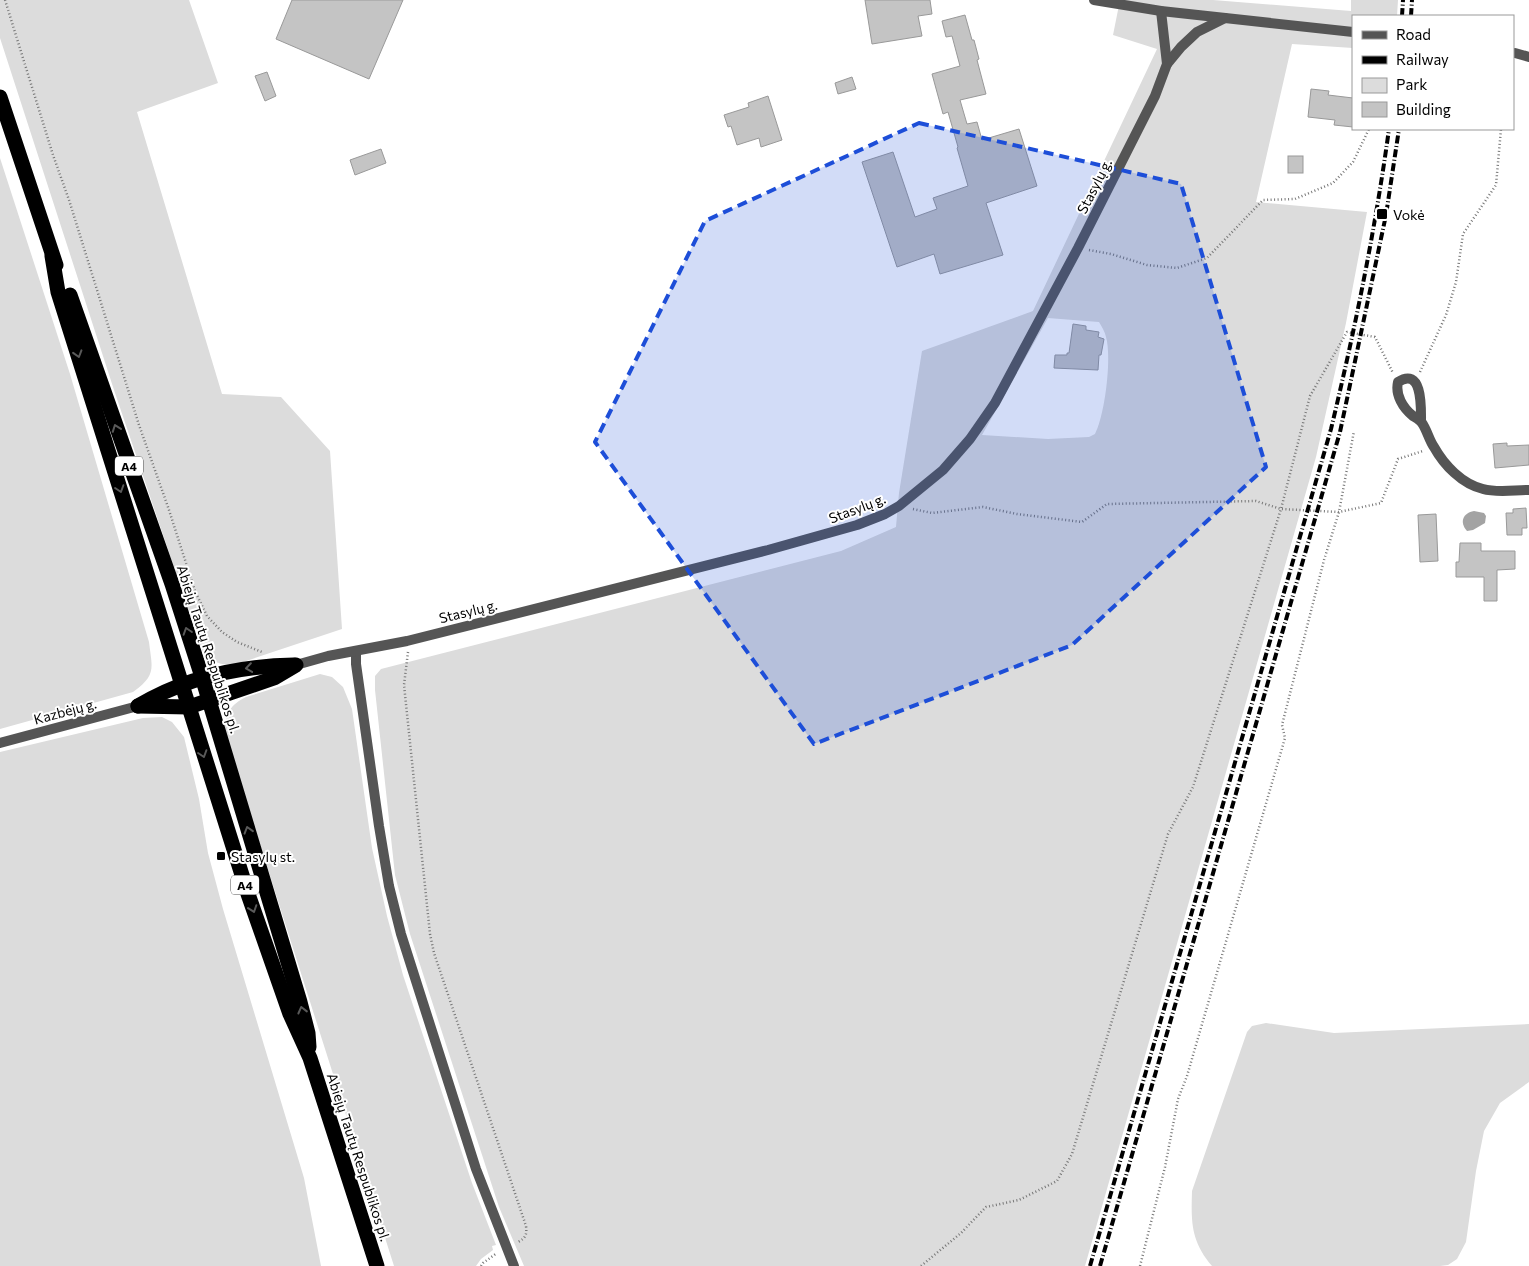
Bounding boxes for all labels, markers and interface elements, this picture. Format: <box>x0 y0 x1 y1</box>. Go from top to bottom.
legend <box>1352 15 1514 130</box>
text: Road <box>1396 25 1431 43</box>
text: Railway <box>1396 50 1449 68</box>
text: Park <box>1396 75 1427 93</box>
text: Building <box>1396 100 1451 118</box>
street label: Stasylų g. <box>1073 156 1115 216</box>
place label: Vokė <box>1393 206 1425 223</box>
marker: Vokė <box>1375 207 1389 221</box>
one-way arrow <box>72 350 82 358</box>
one-way arrow <box>112 424 122 433</box>
road number: A4 <box>115 456 143 476</box>
one-way arrow <box>114 484 124 492</box>
street label: Stasylų g. <box>826 489 888 527</box>
street label: Abiejų Tautų Respublikos pl. <box>174 563 244 735</box>
street label: Stasylų g. <box>437 596 499 626</box>
one-way arrow <box>183 627 193 635</box>
one-way arrow <box>244 662 252 673</box>
street label: Kazbėjų g. <box>32 694 98 728</box>
one-way arrow <box>198 749 208 758</box>
one-way arrow <box>244 827 254 835</box>
place label: Stasylų st. <box>231 848 295 865</box>
marker: Stasylų st. <box>215 850 227 862</box>
road number: A4 <box>231 876 259 894</box>
one-way arrow <box>247 904 257 912</box>
one-way arrow <box>297 1006 308 1015</box>
street label: Abiejų Tautų Respublikos pl. <box>324 1071 394 1243</box>

